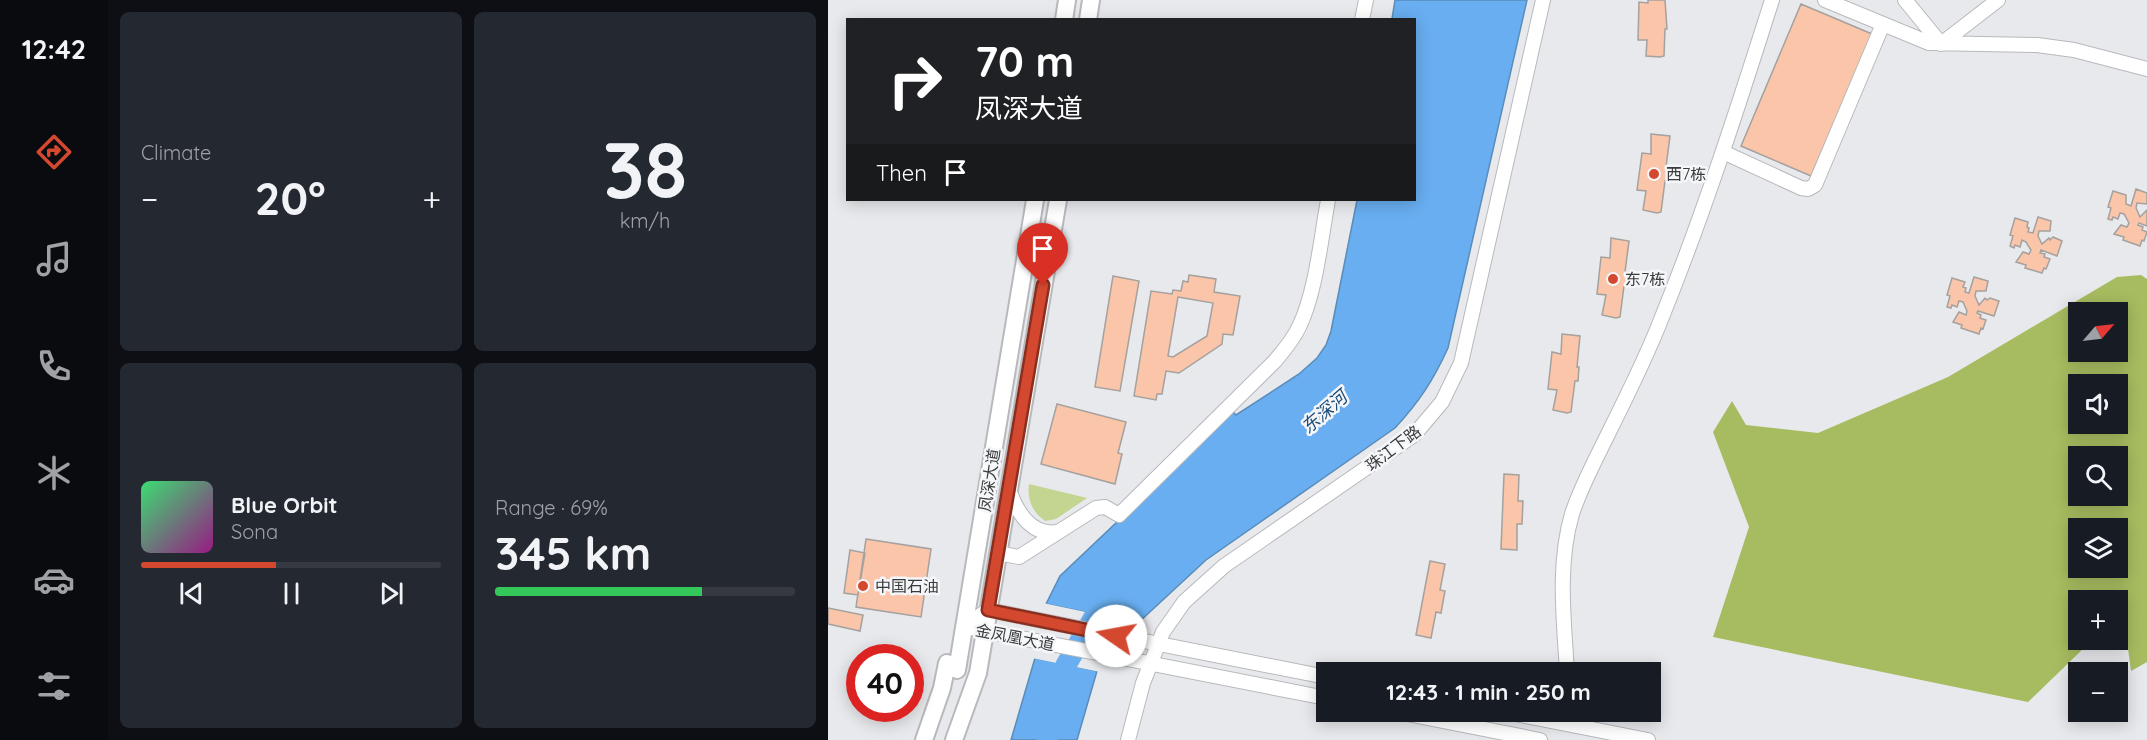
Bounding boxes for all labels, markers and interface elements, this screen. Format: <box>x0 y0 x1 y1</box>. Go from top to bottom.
text: 12:42 <box>22 32 86 66</box>
text: 70 m <box>975 35 1074 88</box>
icon: right <box>876 42 954 120</box>
text: 凤深大道 <box>975 91 1083 125</box>
text: 38 <box>603 120 687 218</box>
icon: directions <box>33 131 75 173</box>
text: Climate <box>141 140 211 165</box>
icon: arrive <box>939 156 972 189</box>
text: Then <box>876 159 927 187</box>
place label: 西7栋 <box>1666 164 1706 184</box>
marker: 西7栋 <box>1647 167 1661 181</box>
text: 20° <box>255 170 326 226</box>
text: − <box>141 178 158 219</box>
text: + <box>422 178 441 219</box>
text: km/h <box>620 208 670 233</box>
pin <box>1017 223 1068 285</box>
icon: arrive <box>1026 232 1059 265</box>
icon: music <box>33 238 75 280</box>
place label: 东7栋 <box>1625 269 1665 289</box>
marker: 东7栋 <box>1606 272 1620 286</box>
north arrow <box>2068 302 2128 362</box>
map controls <box>2068 302 2128 722</box>
icon: phone <box>33 345 75 387</box>
button: sound <box>2068 374 2128 434</box>
water label: 东深河 <box>1296 384 1354 438</box>
street label: 珠江下路 <box>1361 421 1425 475</box>
button: search <box>2068 446 2128 506</box>
street label: 凤深大道 <box>974 447 1004 513</box>
icon: climate <box>33 452 75 494</box>
text: Blue Orbit <box>231 491 337 519</box>
text: Range · 69% <box>495 495 608 520</box>
button: layers <box>2068 518 2128 578</box>
text: Sona <box>231 519 278 544</box>
text: 345 km <box>495 525 651 581</box>
icon: car <box>33 559 75 601</box>
place label: 中国石油 <box>875 576 939 596</box>
icon: previous <box>175 577 208 610</box>
icon: pause <box>275 577 308 610</box>
icon: next <box>375 577 408 610</box>
marker: 中国石油 <box>856 579 870 593</box>
button: + <box>2068 590 2128 650</box>
position arrow <box>1084 604 1148 668</box>
street label: 金凤凰大道 <box>974 620 1056 654</box>
speed limit sign: 40 <box>846 644 924 722</box>
button: − <box>2068 662 2128 722</box>
icon: filters <box>33 665 75 707</box>
text: 12:43 · 1 min · 250 m <box>1386 678 1591 706</box>

